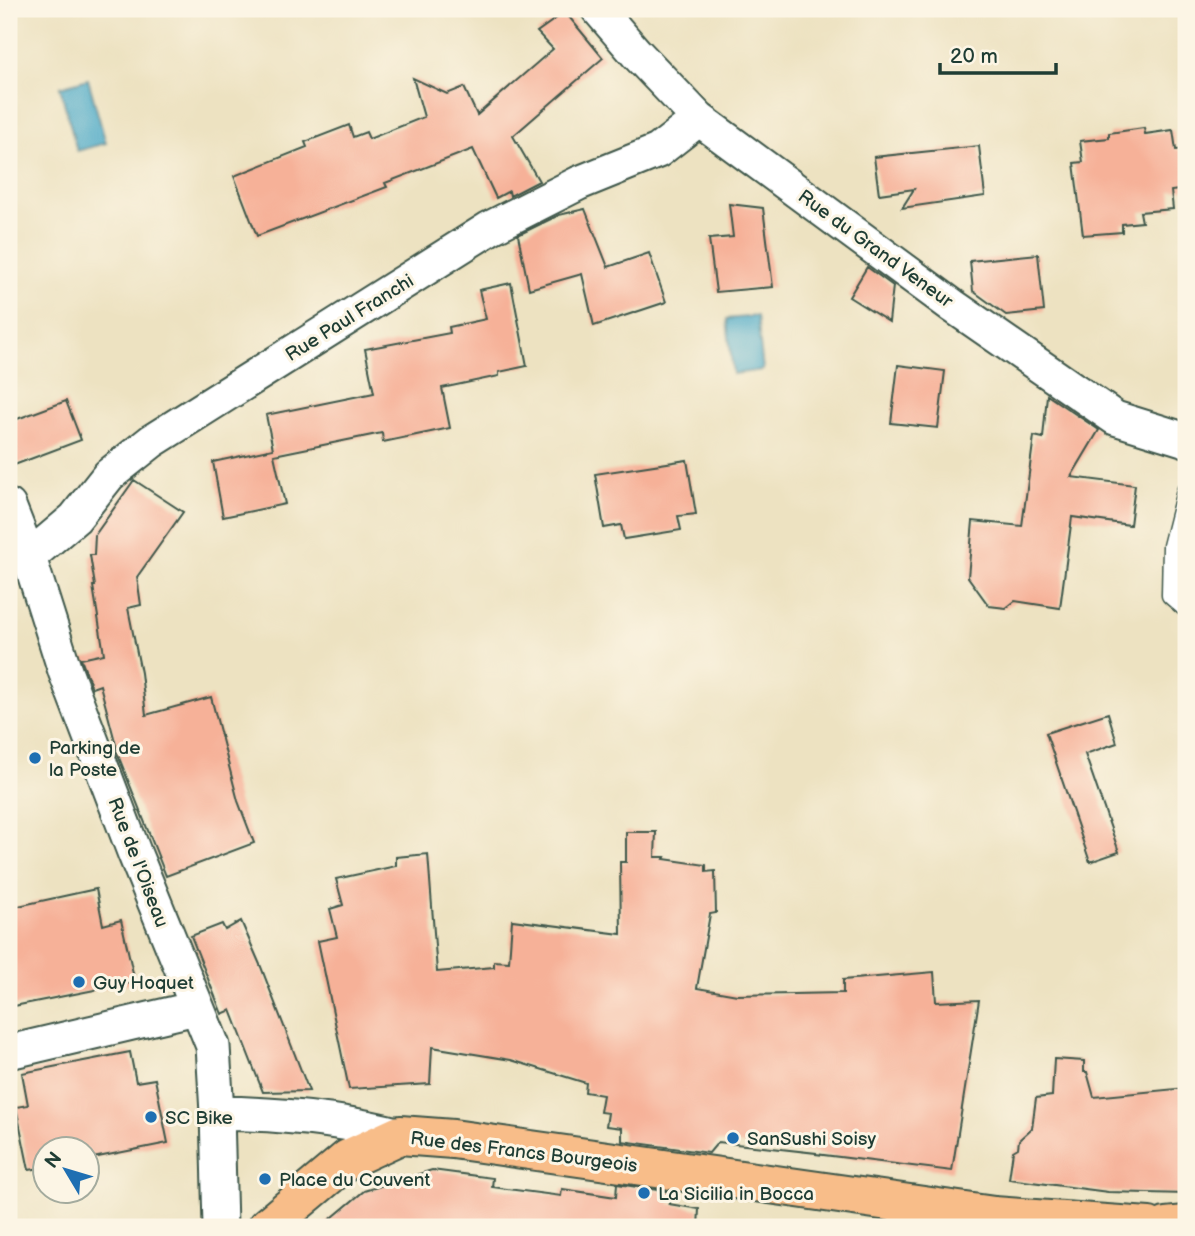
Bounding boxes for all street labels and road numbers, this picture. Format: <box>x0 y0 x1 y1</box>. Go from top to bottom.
street label: Rue du Grand Veneur <box>793 185 958 314</box>
street label: Rue Paul Franchi <box>281 270 418 367</box>
street label: Rue de l'Oiseau <box>102 794 173 931</box>
street label: Rue des Francs Bourgeois <box>409 1127 639 1178</box>

